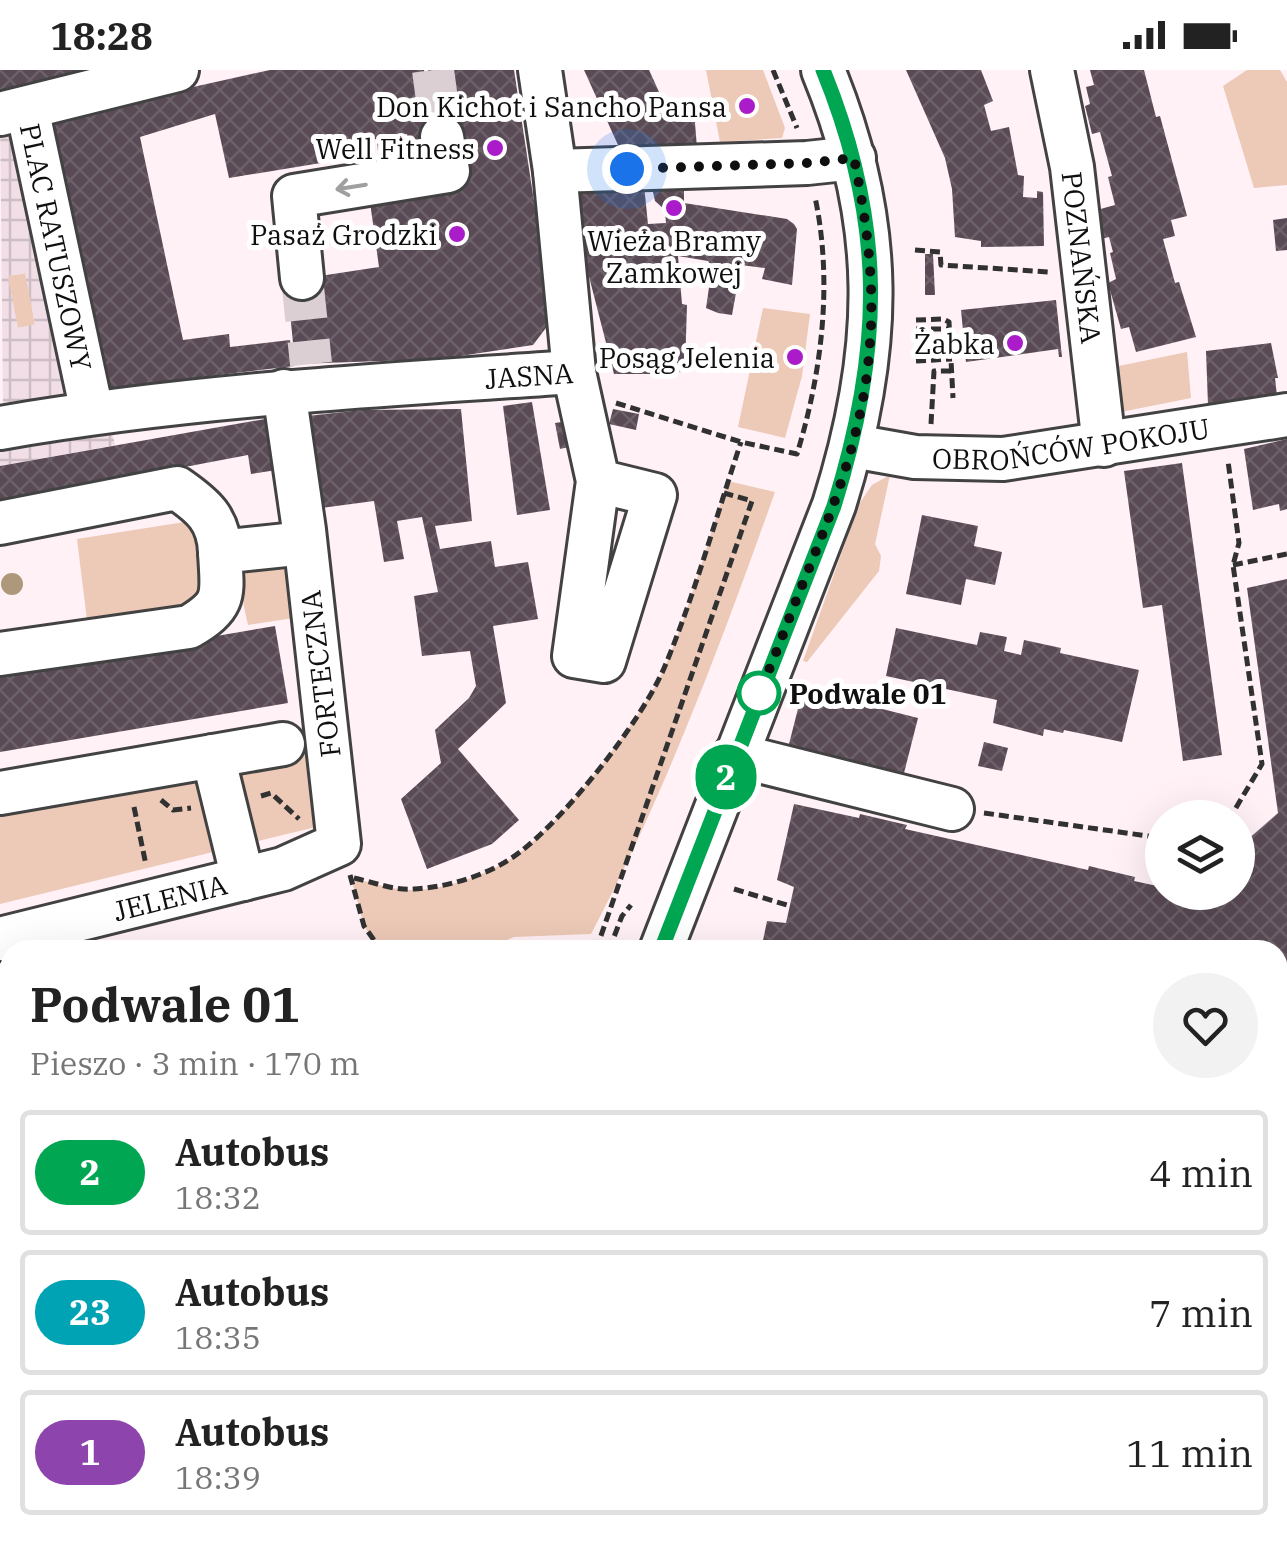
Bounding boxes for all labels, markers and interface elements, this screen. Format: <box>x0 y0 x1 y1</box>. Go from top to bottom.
text: 18:28 <box>50 11 153 60</box>
place label: Don Kichot i Sancho Pansa <box>376 88 727 125</box>
marker: Don Kichot i Sancho Pansa <box>736 95 758 117</box>
street label: PLAC RATUSZOWY <box>12 120 101 374</box>
place label: Well Fitness <box>315 130 475 167</box>
marker: Well Fitness <box>484 137 506 159</box>
your location <box>602 144 652 194</box>
street label: POZNAŃSKA <box>1054 169 1111 345</box>
one-way arrow <box>336 178 368 196</box>
marker: Wieża Bramy Zamkowej <box>663 197 685 219</box>
place label: Pasaż Grodzki <box>250 216 437 253</box>
place label: Wieża Bramy Zamkowej <box>587 222 761 291</box>
marker: Pasaż Grodzki <box>446 223 468 245</box>
place label: Żabka <box>914 325 995 362</box>
marker: Żabka <box>1004 332 1026 354</box>
place label: Posąg Jelenia <box>599 339 775 376</box>
marker: Posąg Jelenia <box>784 346 806 368</box>
street label: JASNA <box>484 354 574 396</box>
street label: OBROŃCÓW POKOJU <box>932 409 1212 478</box>
street label: FORTECZNA <box>291 588 349 760</box>
marker: Podwale 01 <box>738 672 780 714</box>
place label: Podwale 01 <box>789 675 946 712</box>
line badge: 2 <box>694 744 758 810</box>
text: 2 <box>715 754 737 800</box>
map controls <box>1145 800 1255 910</box>
button: layers <box>1145 800 1255 910</box>
street label: JELENIA <box>109 865 231 929</box>
text: Podwale 01 <box>30 973 300 1035</box>
button: heart <box>1153 973 1258 1078</box>
text: Pieszo · 3 min · 170 m <box>30 1042 360 1084</box>
text: Autobus <box>175 1127 329 1176</box>
text: 4 min <box>1149 1148 1253 1197</box>
text: 2 <box>79 1149 101 1195</box>
text: 18:32 <box>175 1176 261 1218</box>
text: Autobus <box>175 1267 329 1316</box>
text: 7 min <box>1149 1288 1253 1337</box>
text: 23 <box>69 1289 111 1335</box>
text: 18:35 <box>175 1316 261 1358</box>
text: Autobus <box>175 1407 329 1456</box>
text: 11 min <box>1126 1428 1253 1477</box>
text: 1 <box>79 1429 101 1475</box>
text: 18:39 <box>175 1456 261 1498</box>

